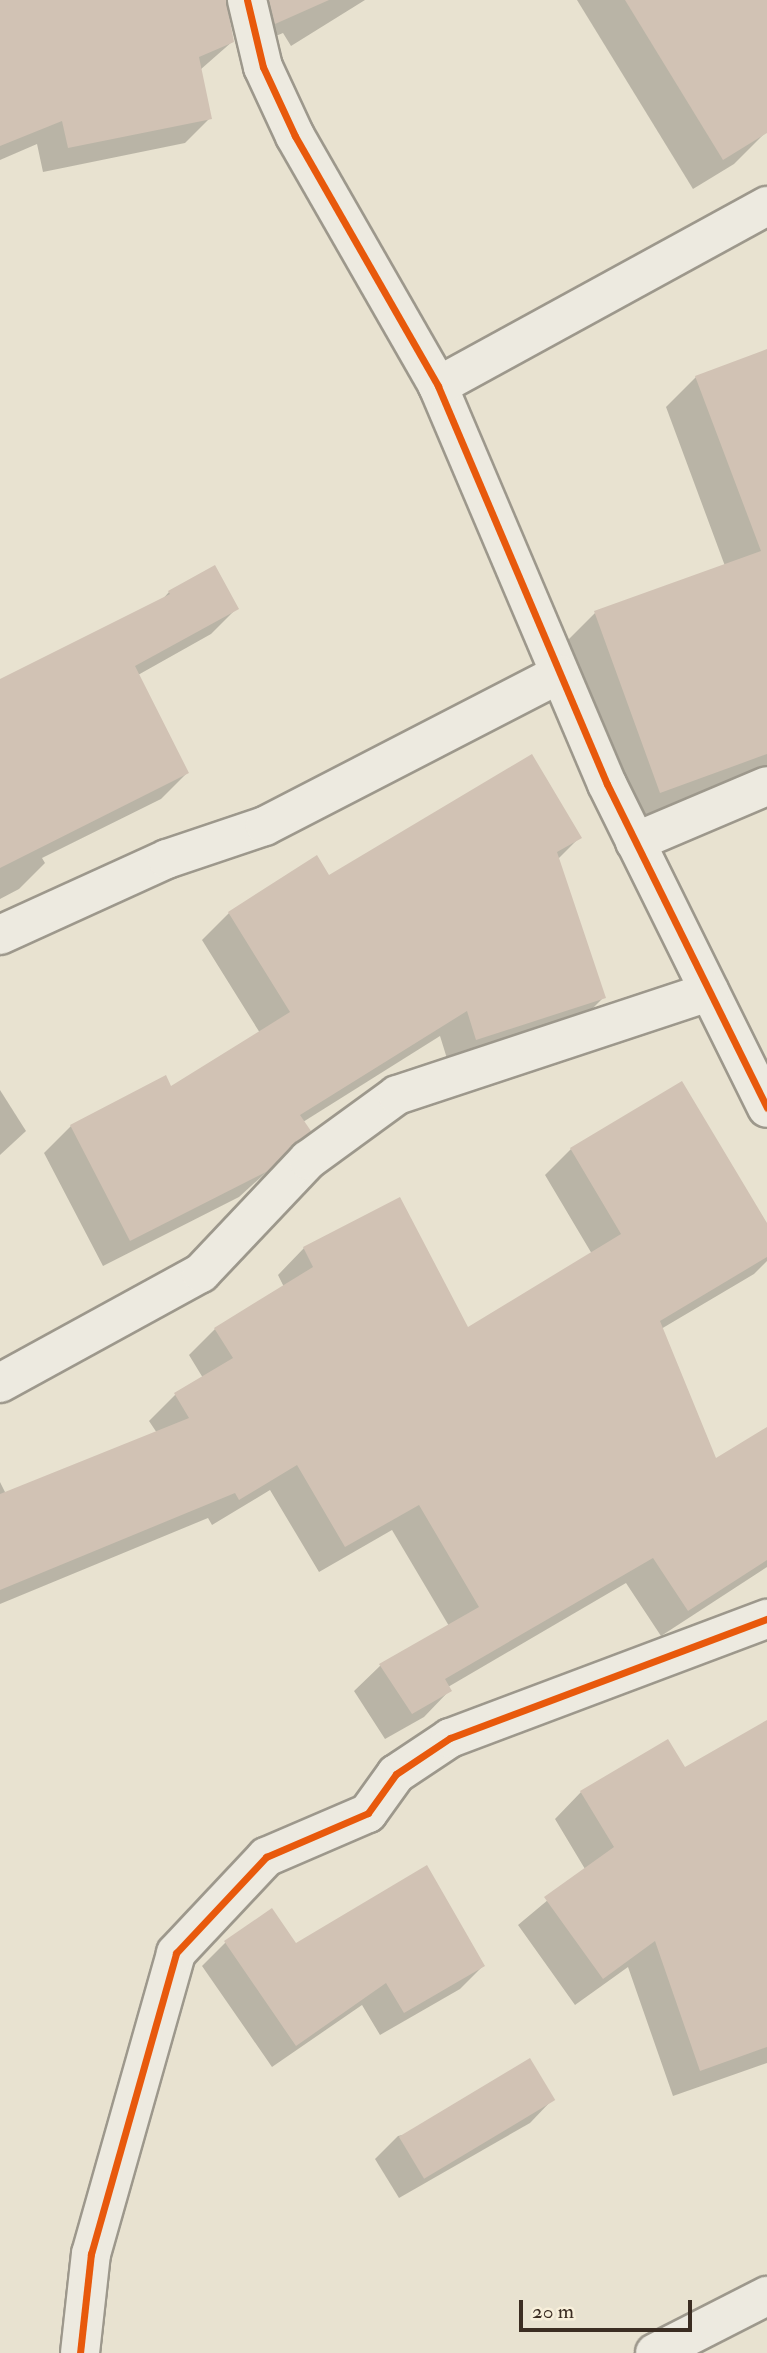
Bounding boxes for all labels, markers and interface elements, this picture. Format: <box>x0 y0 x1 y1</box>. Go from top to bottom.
scale bar <box>522 2286 695 2330</box>
text: 20 m <box>532 2298 574 2325</box>

